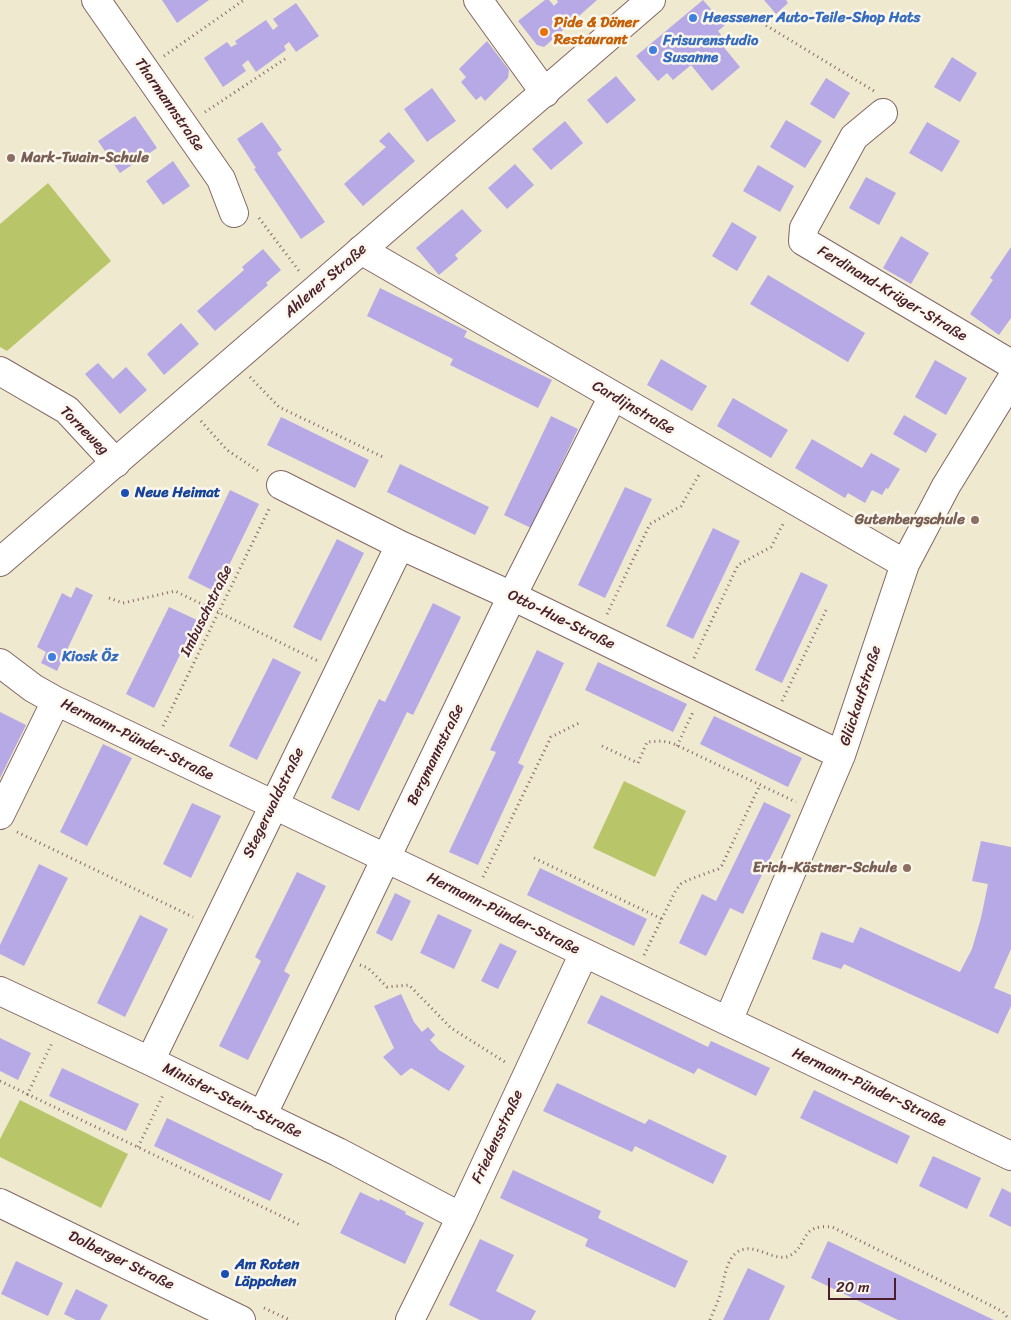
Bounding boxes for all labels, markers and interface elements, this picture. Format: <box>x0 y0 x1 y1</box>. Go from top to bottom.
place label: Heessener Auto-Teile-Shop Hats <box>703 9 920 27</box>
marker: Heessener Auto-Teile-Shop Hats <box>687 12 699 24</box>
place label: Pide & Döner Restaurant <box>554 14 639 49</box>
marker: Pide & Döner Restaurant <box>538 26 550 38</box>
place label: Frisurenstudio Susanne <box>663 32 758 67</box>
marker: Frisurenstudio Susanne <box>647 44 659 56</box>
street label: Tharmannstraße <box>130 55 208 155</box>
place label: Mark-Twain-Schule <box>21 149 149 167</box>
marker: Mark-Twain-Schule <box>5 152 17 164</box>
street label: Ahlener Straße <box>281 240 371 322</box>
street label: Ferdinand-Krüger-Straße <box>814 242 970 346</box>
street label: Cardijnstraße <box>589 377 677 439</box>
street label: Torneweg <box>56 403 112 459</box>
place label: Neue Heimat <box>135 484 220 502</box>
marker: Neue Heimat <box>119 487 131 499</box>
place label: Gutenbergschule <box>855 511 965 529</box>
marker: Gutenbergschule <box>969 514 981 526</box>
street label: Imbuschstraße <box>177 562 237 660</box>
street label: Otto-Hue-Straße <box>504 586 618 654</box>
street label: Glückaufstraße <box>836 644 886 748</box>
place label: Kiosk Öz <box>62 648 118 666</box>
marker: Kiosk Öz <box>46 651 58 663</box>
street label: Hermann-Pünder-Straße <box>58 695 216 785</box>
street label: Bergmannstraße <box>404 701 468 809</box>
street label: Stegerwaldstraße <box>240 745 308 861</box>
place label: Erich-Kästner-Schule <box>753 859 897 877</box>
marker: Erich-Kästner-Schule <box>901 862 913 874</box>
street label: Hermann-Pünder-Straße <box>424 869 582 959</box>
street label: Hermann-Pünder-Straße <box>789 1044 949 1132</box>
street label: Minister-Stein-Straße <box>160 1059 304 1143</box>
street label: Friedensstraße <box>468 1087 528 1187</box>
street label: Dolberger Straße <box>65 1228 177 1294</box>
place label: Am Roten Läppchen <box>235 1256 299 1291</box>
marker: Am Roten Läppchen <box>219 1268 231 1280</box>
scale bar <box>831 1268 898 1300</box>
text: 20 m <box>836 1274 870 1300</box>

